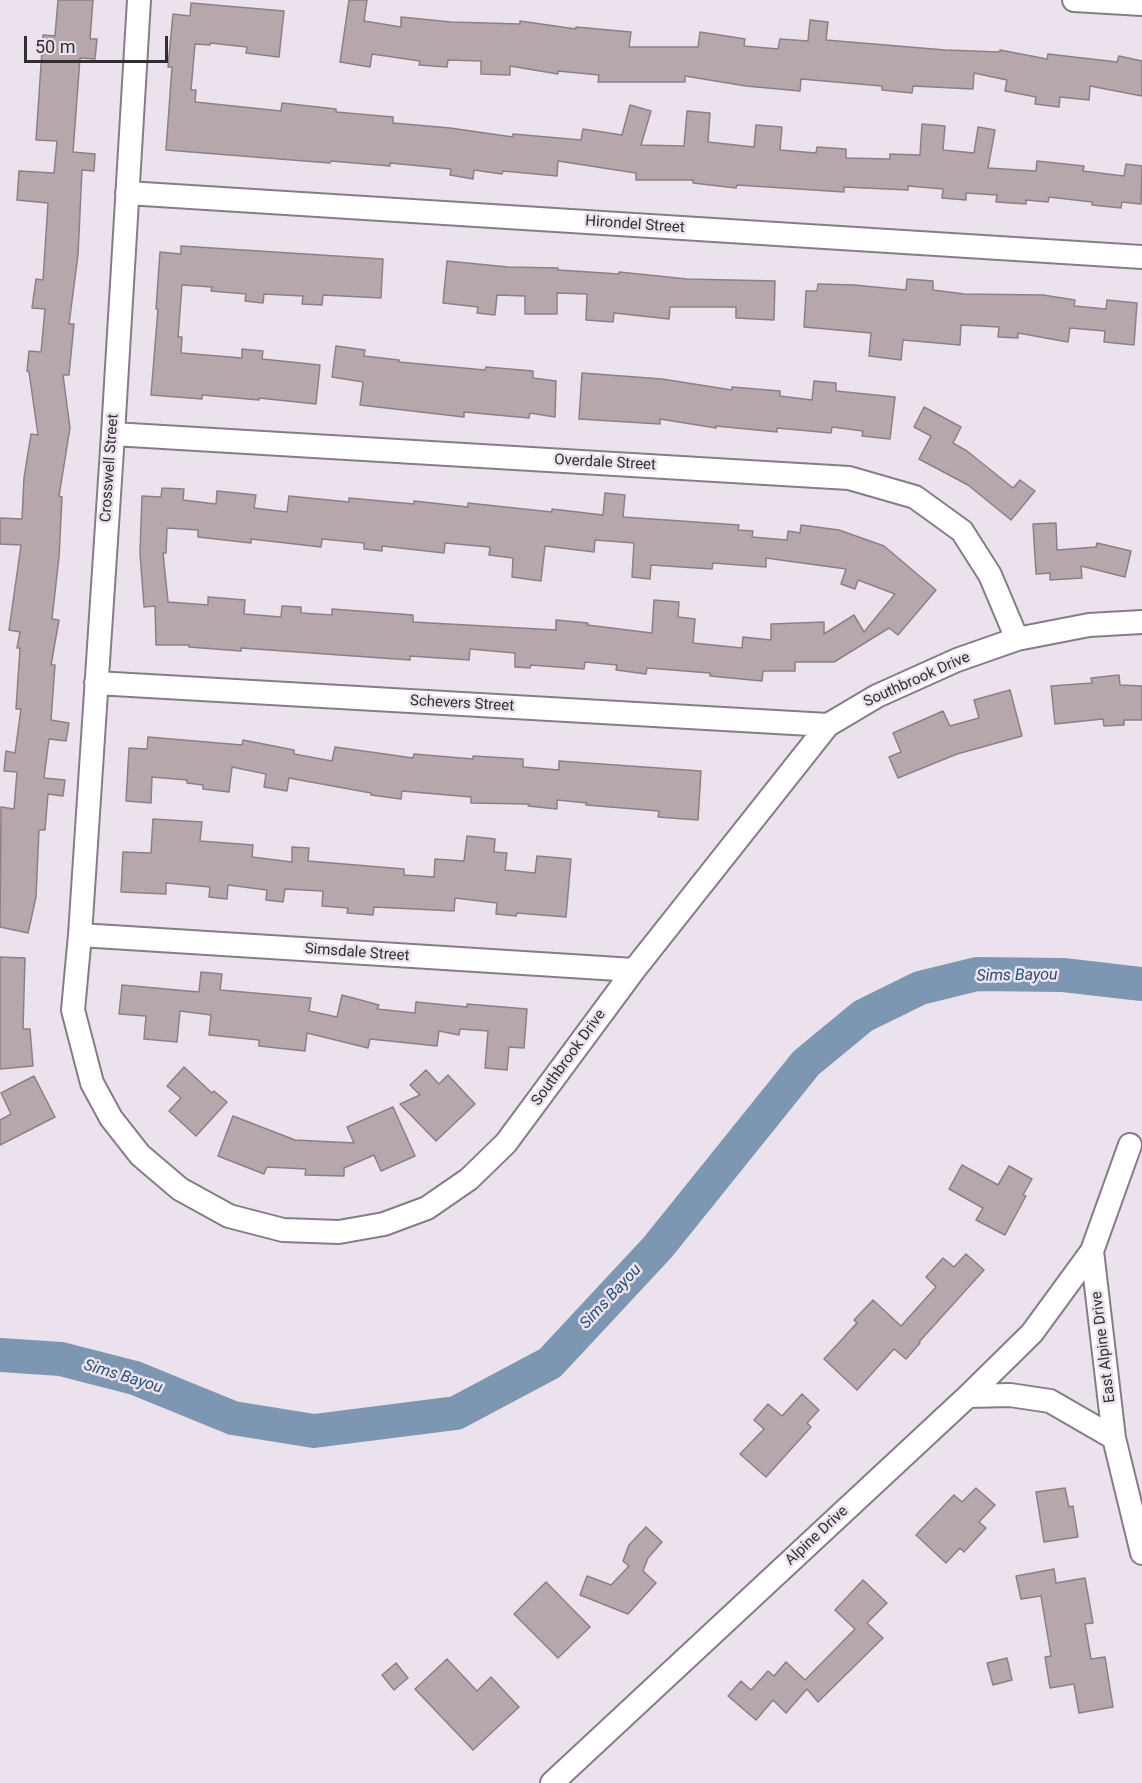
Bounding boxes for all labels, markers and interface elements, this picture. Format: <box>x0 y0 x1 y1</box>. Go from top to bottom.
scale bar <box>27 24 171 62</box>
text: 50 m <box>35 36 75 57</box>
street label: Hirondel Street <box>585 213 685 237</box>
street label: Crosswell Street <box>97 413 123 523</box>
street label: Overdale Street <box>554 451 656 475</box>
street label: Southbrook Drive <box>861 649 973 711</box>
street label: Schevers Street <box>410 692 514 716</box>
street label: Simsdale Street <box>304 940 410 966</box>
water label: Sims Bayou <box>976 966 1058 986</box>
street label: Southbrook Drive <box>528 1006 610 1110</box>
water label: Sims Bayou <box>576 1261 646 1333</box>
street label: East Alpine Drive <box>1088 1290 1120 1404</box>
water label: Sims Bayou <box>81 1356 165 1398</box>
street label: Alpine Drive <box>782 1502 852 1570</box>

